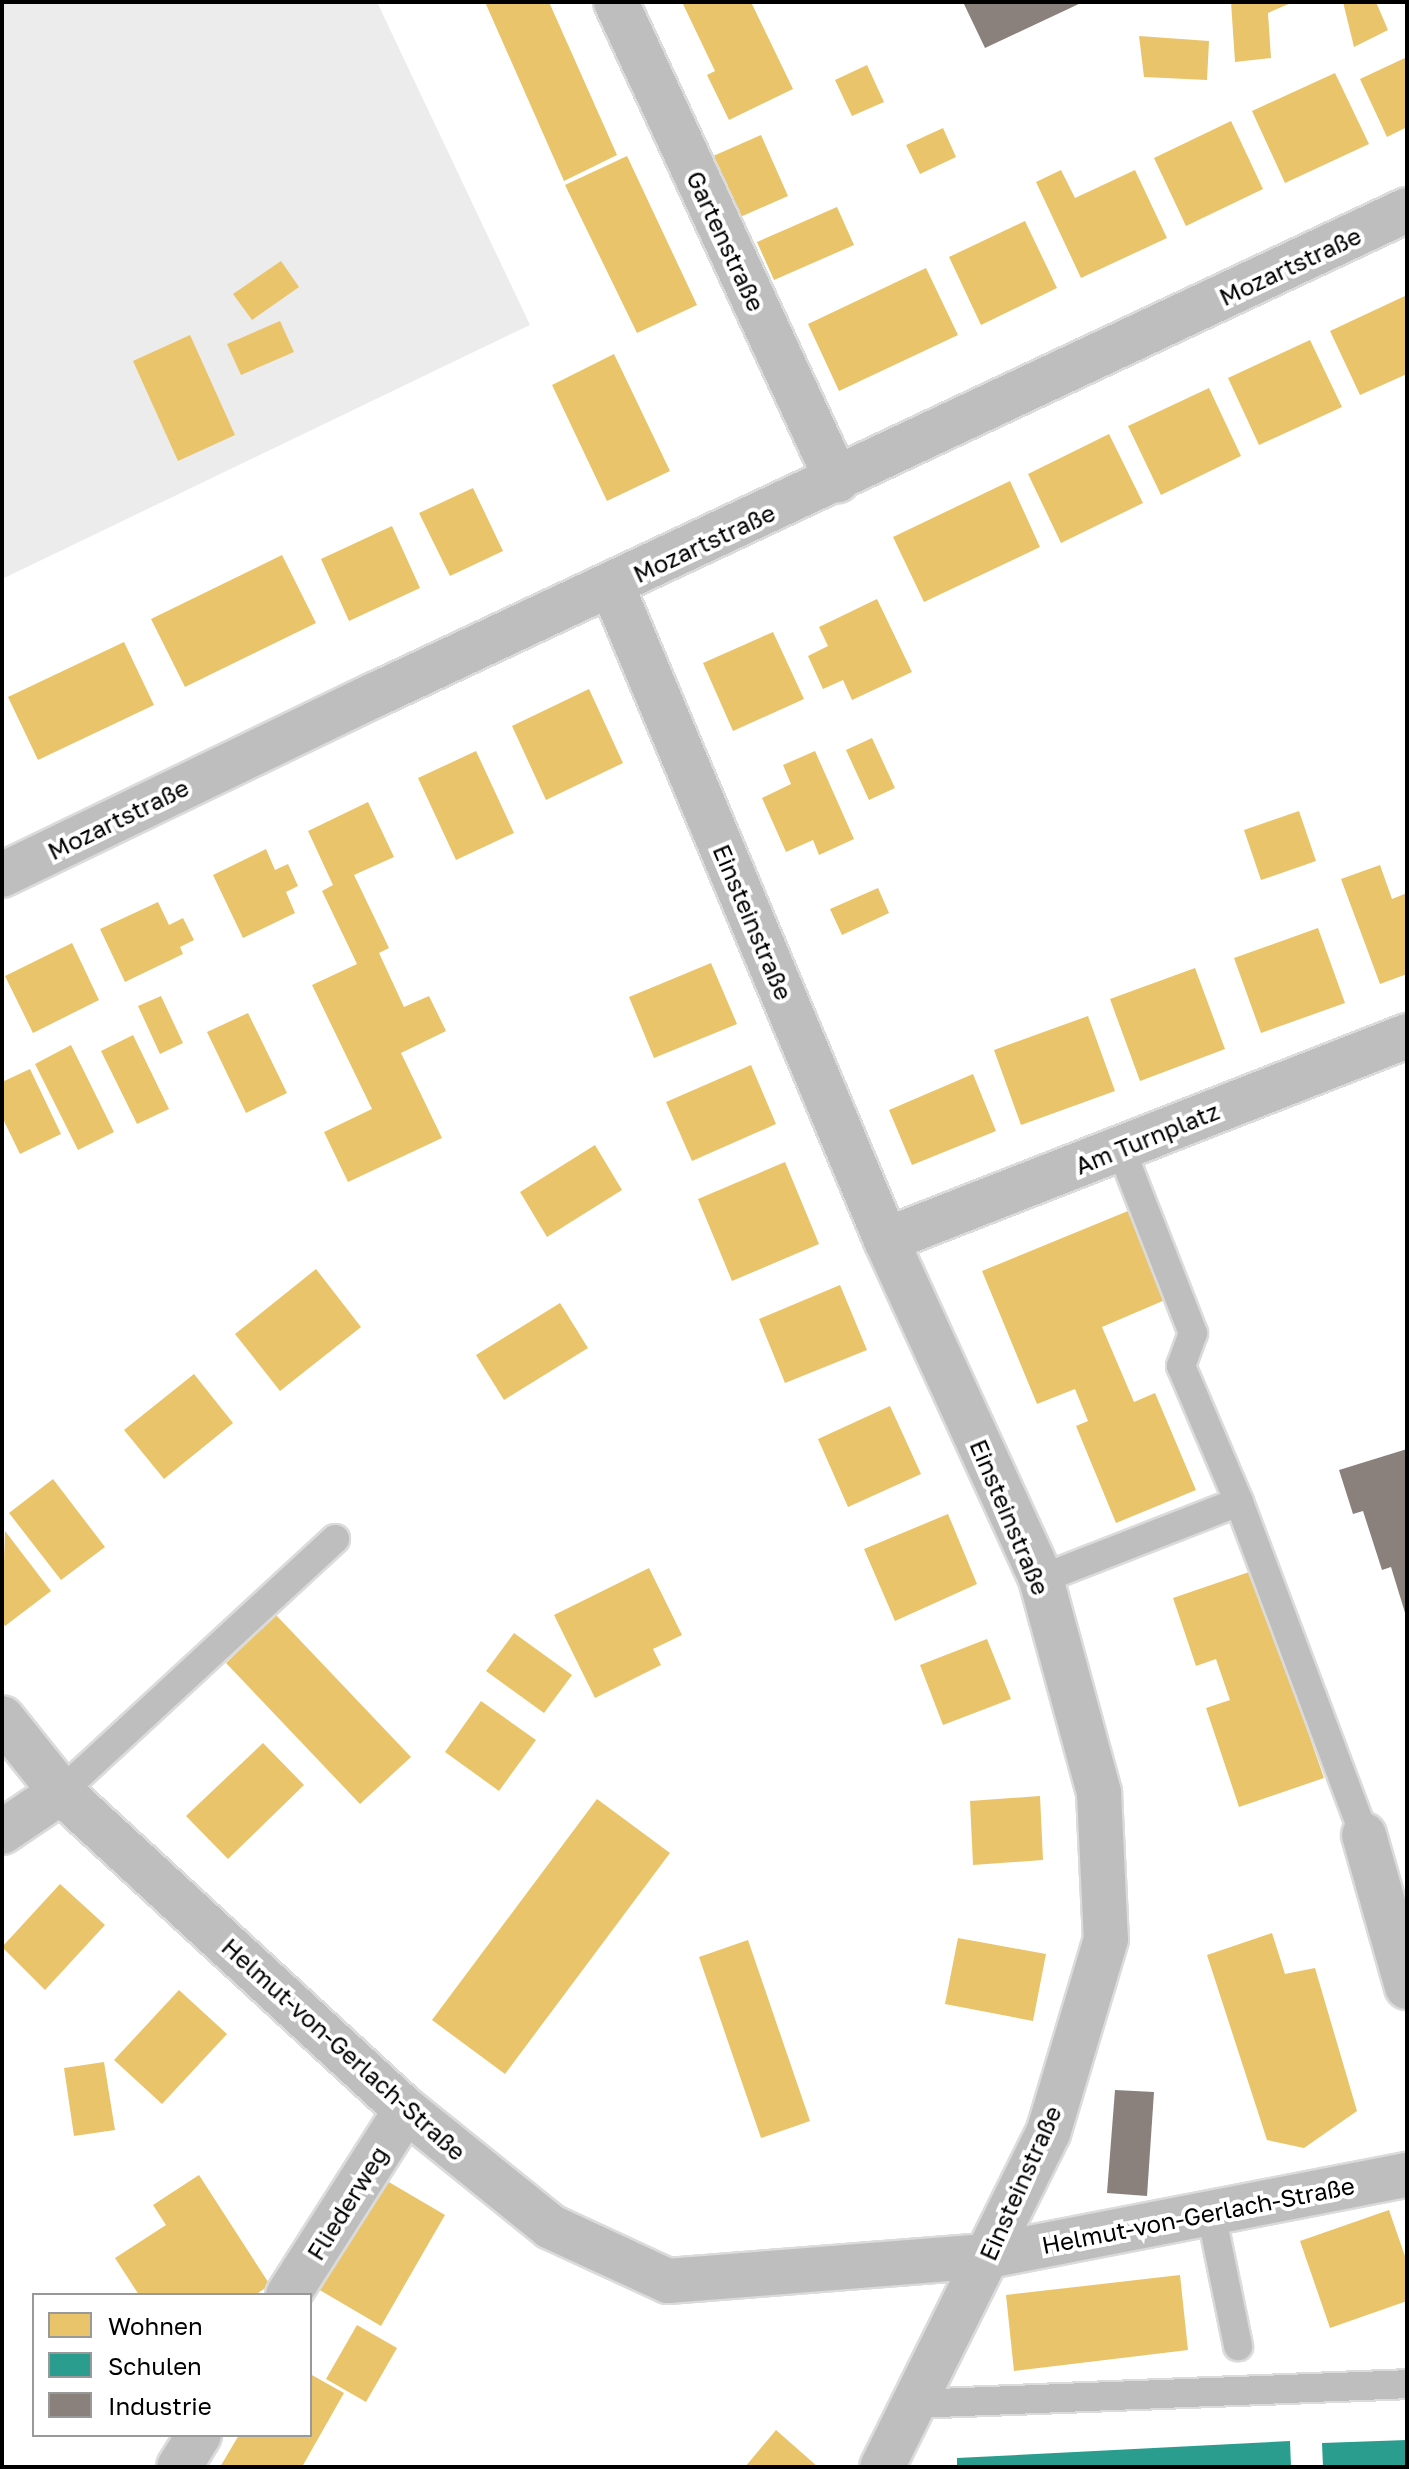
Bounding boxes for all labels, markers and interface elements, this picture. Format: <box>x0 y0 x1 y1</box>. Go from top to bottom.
street label: Gartenstraße <box>681 166 771 316</box>
street label: Mozartstraße <box>1215 221 1365 311</box>
street label: Mozartstraße <box>629 498 779 588</box>
street label: Mozartstraße <box>43 772 193 866</box>
street label: Einsteinstraße <box>707 840 799 1004</box>
street label: Am Turnplatz <box>1071 1096 1223 1180</box>
street label: Einsteinstraße <box>964 1435 1056 1599</box>
street label: Helmut-von-Gerlach-Straße <box>216 1932 472 2166</box>
street label: Einsteinstraße <box>973 2101 1067 2265</box>
street label: Fliederweg <box>301 2141 393 2265</box>
street label: Helmut-von-Gerlach-Straße <box>1039 2171 1357 2259</box>
legend <box>32 2293 312 2437</box>
text: Wohnen <box>108 2311 203 2340</box>
text: Schulen <box>108 2351 202 2380</box>
text: Industrie <box>108 2391 212 2420</box>

